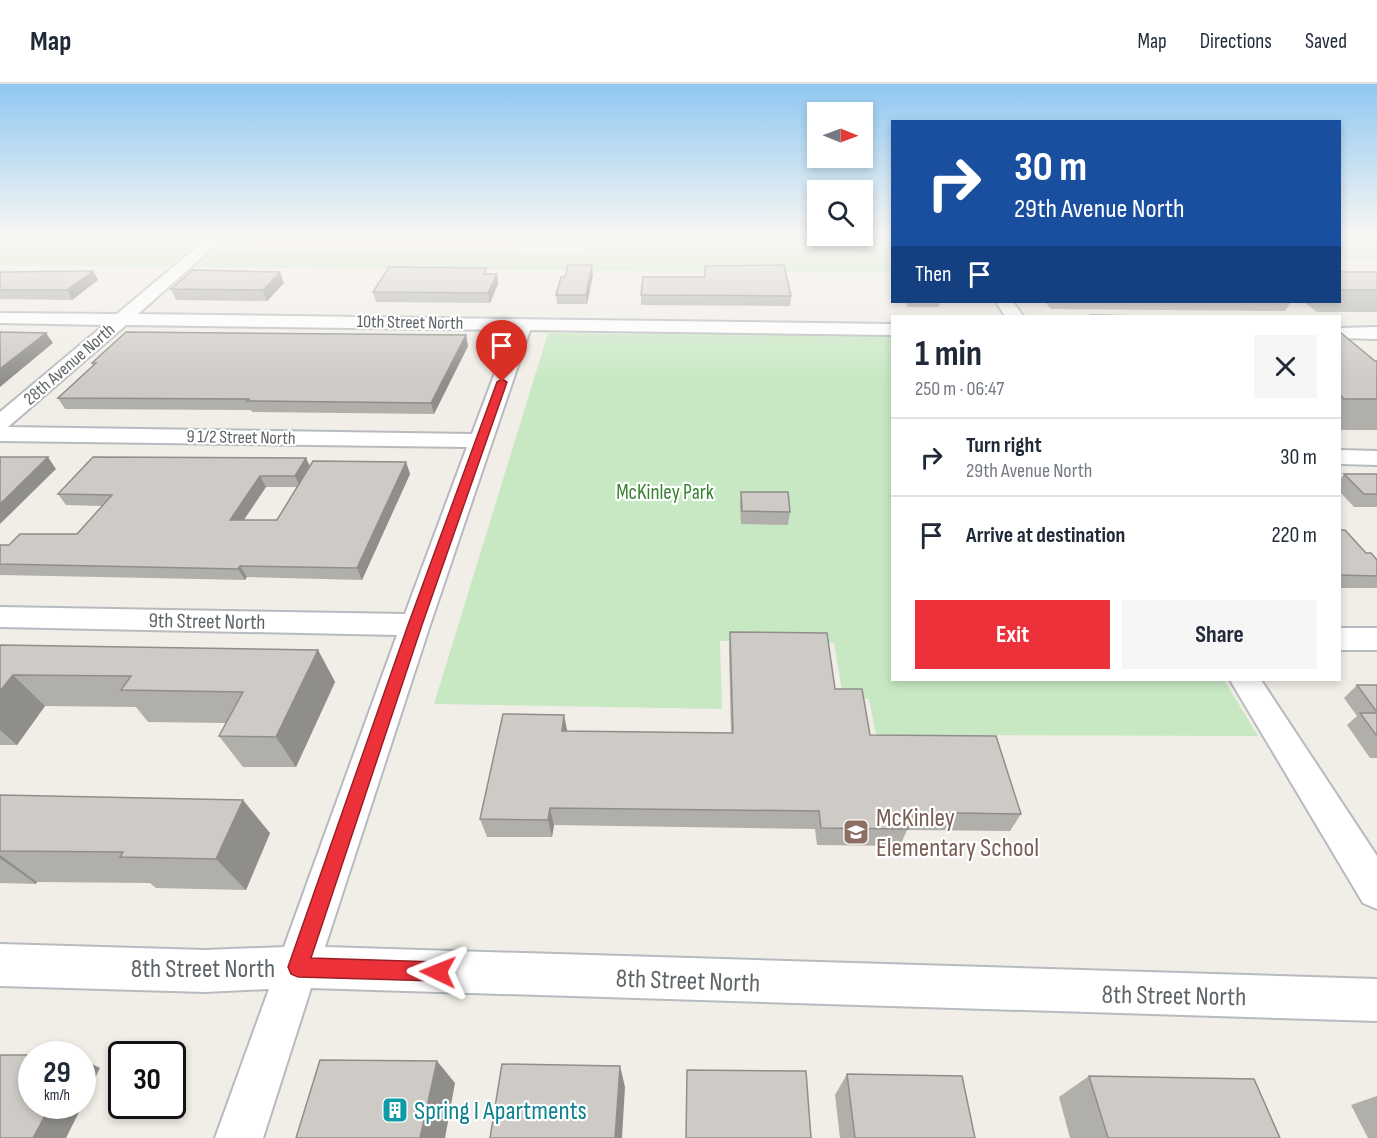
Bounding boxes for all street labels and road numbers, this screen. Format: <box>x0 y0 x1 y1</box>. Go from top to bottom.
street label: 10th Street North <box>357 311 463 334</box>
street label: 28th Avenue North <box>20 319 119 410</box>
street label: 9 1/2 Street North <box>186 426 296 449</box>
street label: 9th Street North <box>148 608 266 635</box>
street label: 8th Street North <box>131 954 275 985</box>
street label: 8th Street North <box>615 963 761 1000</box>
street label: 8th Street North <box>1101 980 1246 1013</box>

